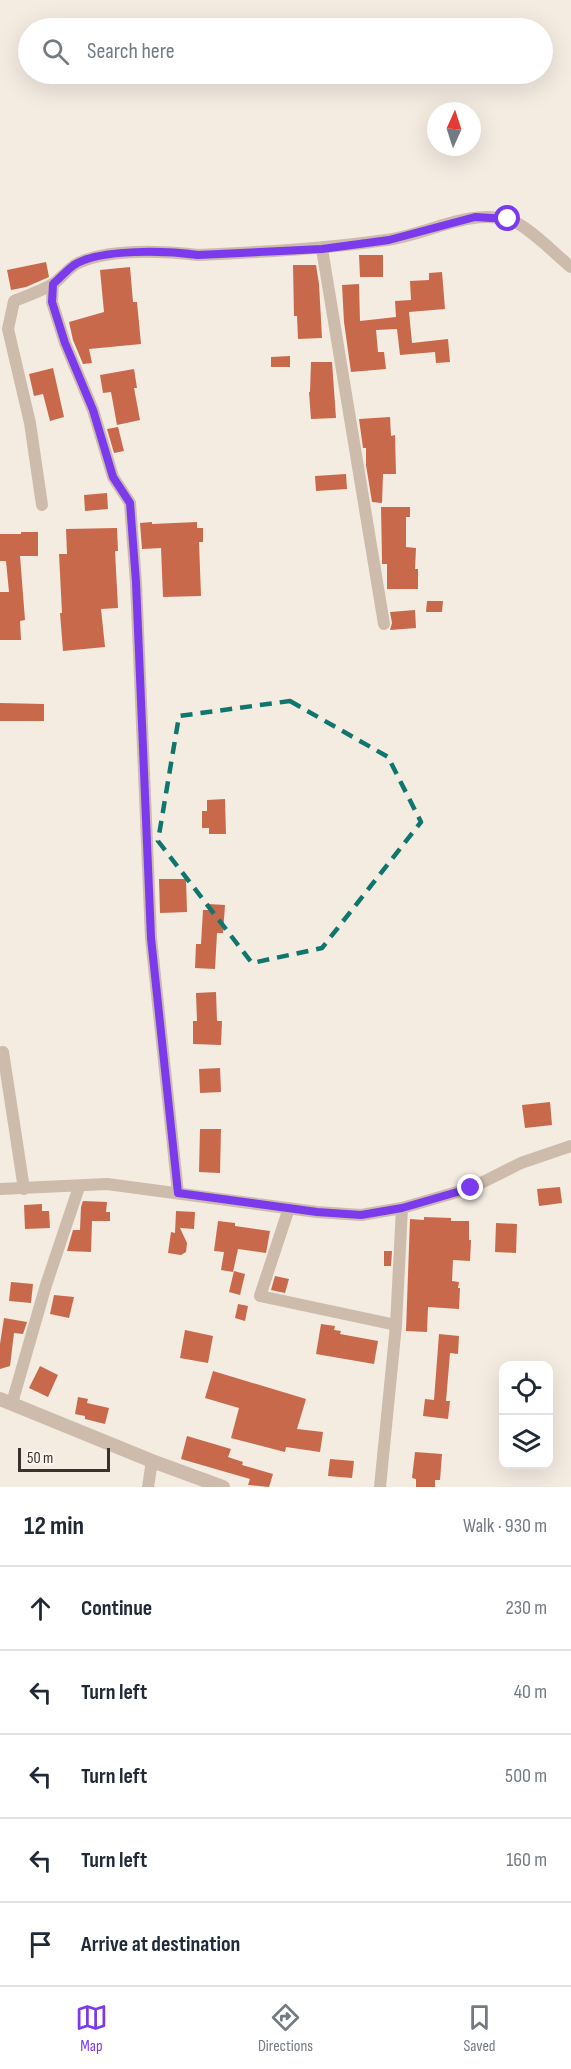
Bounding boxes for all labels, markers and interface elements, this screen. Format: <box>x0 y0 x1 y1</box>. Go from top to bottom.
search box <box>18 18 553 84</box>
icon: search <box>39 35 72 68</box>
text: Search here <box>87 38 174 65</box>
north arrow <box>427 102 481 156</box>
route start <box>494 205 520 231</box>
route end <box>457 1174 483 1200</box>
map controls <box>499 1361 553 1469</box>
button: locate <box>499 1361 553 1415</box>
button: layers <box>499 1415 553 1469</box>
scale bar <box>18 1445 110 1472</box>
text: 50 m <box>27 1449 53 1468</box>
text: 12 min <box>24 1511 84 1542</box>
text: Walk · 930 m <box>463 1514 547 1538</box>
icon: ahead <box>24 1592 57 1625</box>
text: Continue <box>81 1595 152 1622</box>
text: 230 m <box>505 1596 547 1620</box>
icon: left <box>24 1676 57 1709</box>
text: Turn left <box>81 1679 147 1706</box>
text: 40 m <box>514 1680 547 1704</box>
icon: left <box>24 1760 57 1793</box>
text: Turn left <box>81 1763 147 1790</box>
text: 500 m <box>505 1764 547 1788</box>
icon: left <box>24 1844 57 1877</box>
text: Turn left <box>81 1847 147 1874</box>
text: 160 m <box>506 1848 547 1872</box>
icon: arrive <box>24 1928 57 1961</box>
text: Arrive at destination <box>81 1931 240 1958</box>
tab: Map <box>75 2001 108 2056</box>
tab: Directions <box>258 2001 313 2056</box>
tab: Saved <box>463 2001 496 2056</box>

